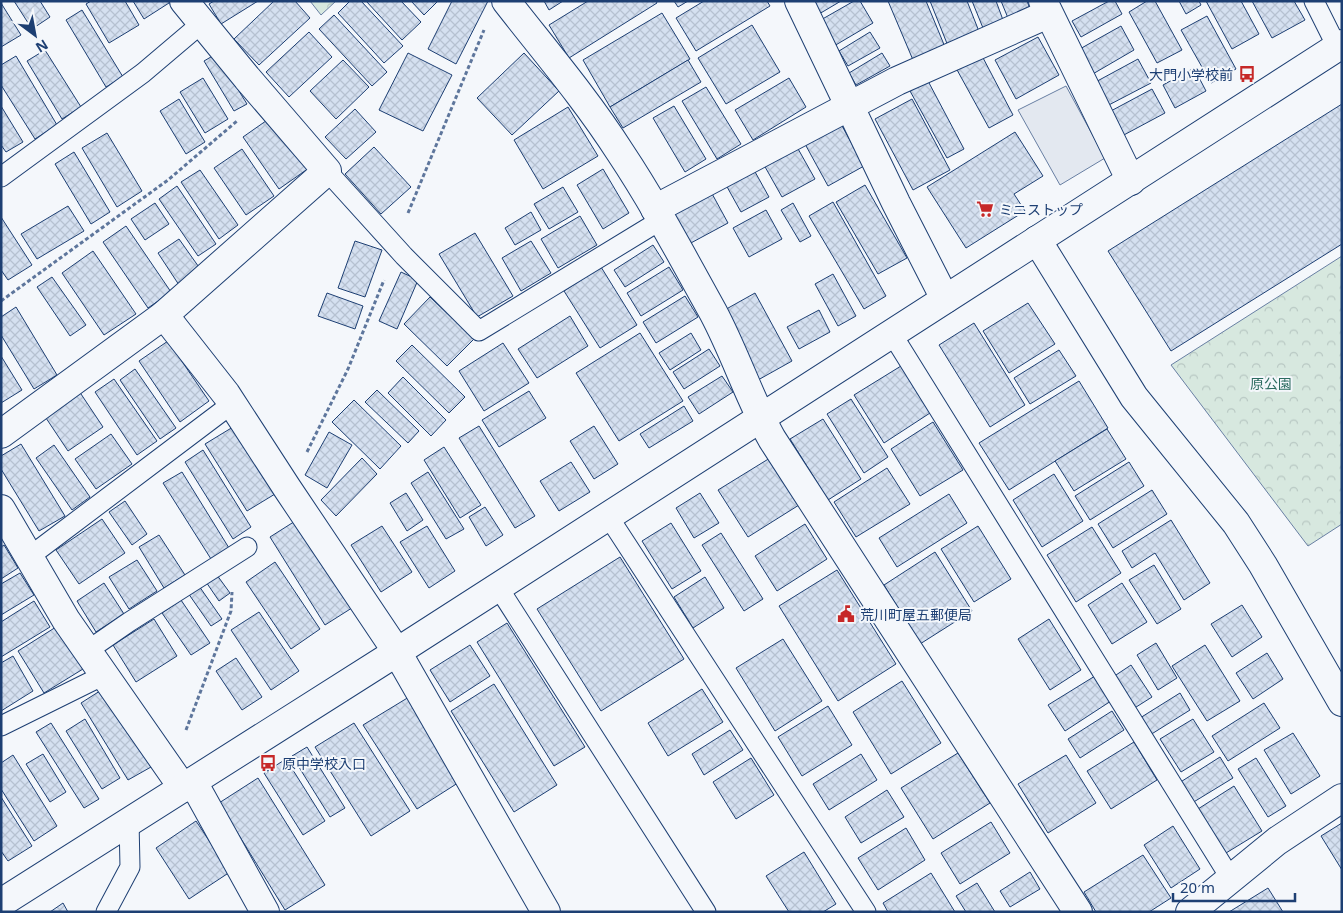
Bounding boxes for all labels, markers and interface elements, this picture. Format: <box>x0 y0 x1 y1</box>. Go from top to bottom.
north arrow <box>10 10 60 60</box>
text: N <box>32 35 52 58</box>
bus stop icon: 大門小学校前 <box>1237 64 1257 84</box>
place label: 大門小学校前 <box>1149 65 1233 84</box>
supermarket icon: ミニストップ <box>975 199 995 219</box>
place label: ミニストップ <box>999 200 1083 219</box>
park label: 原公園 <box>1250 374 1292 393</box>
public building icon: 荒川町屋五郵便局 <box>836 604 856 624</box>
place label: 荒川町屋五郵便局 <box>860 605 972 624</box>
bus stop icon: 原中学校入口 <box>258 753 278 773</box>
place label: 原中学校入口 <box>282 754 366 773</box>
scale bar <box>1173 870 1296 902</box>
text: 20 m <box>1180 877 1215 897</box>

